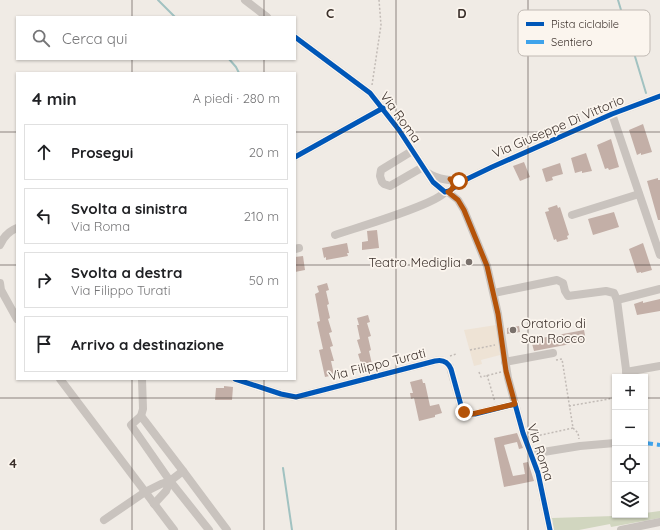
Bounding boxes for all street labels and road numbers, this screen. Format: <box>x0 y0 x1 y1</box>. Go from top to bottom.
street label: Via Roma <box>377 88 425 146</box>
street label: Via Giuseppe Di Vittorio <box>490 91 626 161</box>
street label: Via Filippo Turati <box>327 344 427 384</box>
street label: Via Roma <box>524 421 558 483</box>

